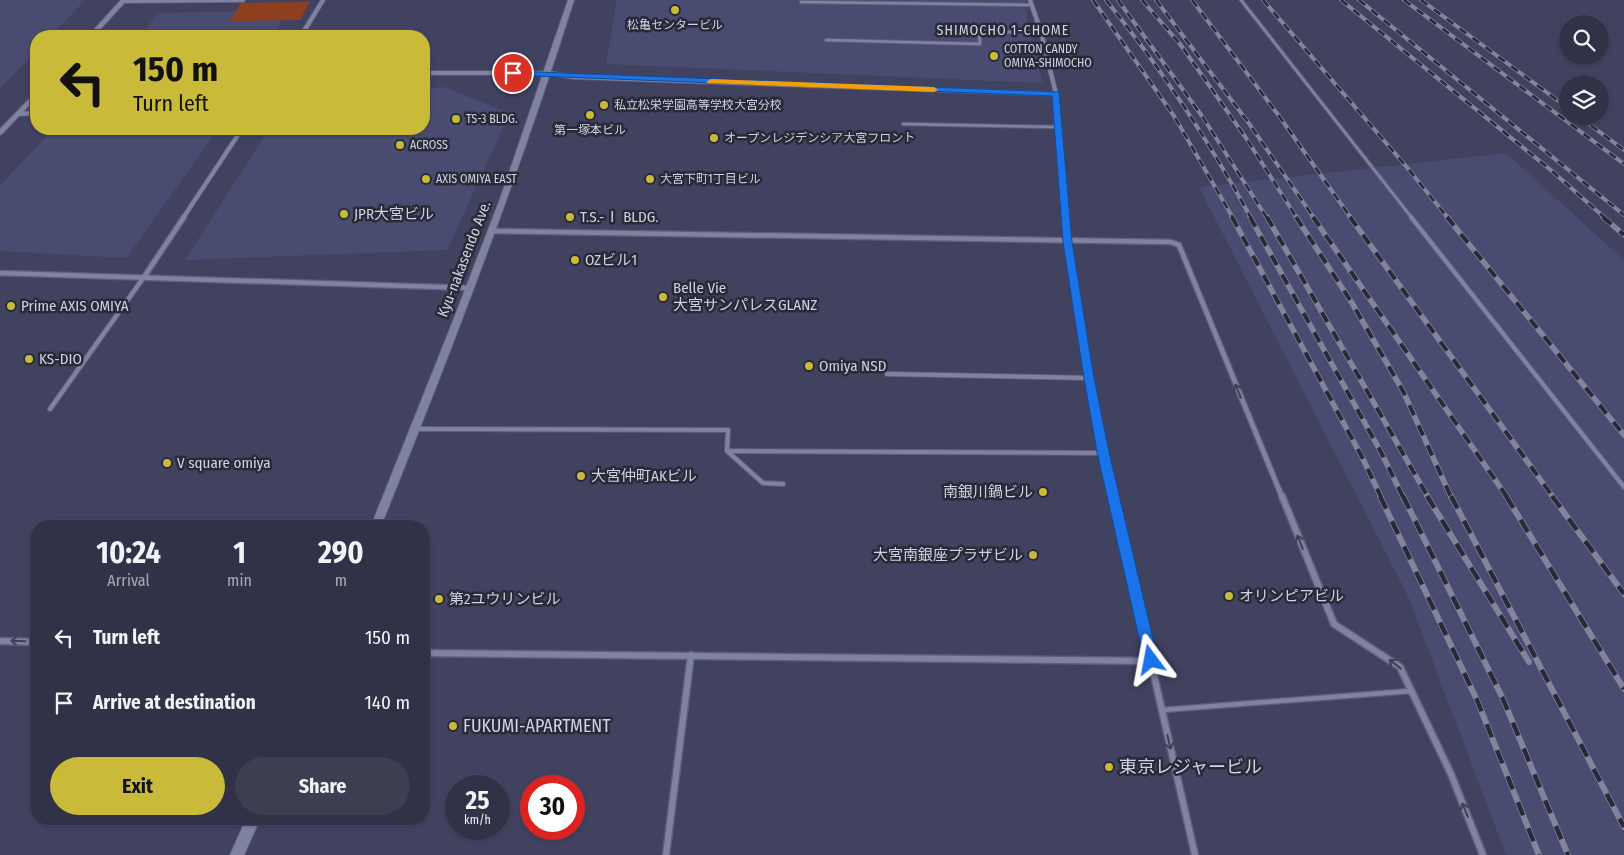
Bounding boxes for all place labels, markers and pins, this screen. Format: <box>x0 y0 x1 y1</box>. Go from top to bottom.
marker: 松亀センタービル <box>669 4 681 16</box>
place label: 松亀センタービル <box>627 18 723 32</box>
place label: COTTON CANDY OMIYA-SHIMOCHO <box>1004 42 1092 70</box>
marker: COTTON CANDY OMIYA-SHIMOCHO <box>988 50 1000 62</box>
pin <box>492 52 534 94</box>
place label: 私立松栄学園高等学校大宮分校 <box>614 98 782 112</box>
marker: 私立松栄学園高等学校大宮分校 <box>598 99 610 111</box>
marker: 第一塚本ビル <box>584 109 596 121</box>
place label: TS-3 BLDG. <box>466 112 518 126</box>
marker: TS-3 BLDG. <box>450 113 462 125</box>
place label: 第一塚本ビル <box>554 123 626 137</box>
place label: オープンレジデンシア大宮フロント <box>724 131 915 145</box>
marker: オープンレジデンシア大宮フロント <box>708 132 720 144</box>
place label: ACROSS <box>410 138 448 152</box>
marker: ACROSS <box>394 139 406 151</box>
place label: AXIS OMIYA EAST <box>436 172 517 186</box>
place label: 大宮下町1丁目ビル <box>660 172 761 186</box>
marker: AXIS OMIYA EAST <box>420 173 432 185</box>
marker: 大宮下町1丁目ビル <box>644 173 656 185</box>
place label: JPR大宮ビル <box>354 205 434 223</box>
marker: JPR大宮ビル <box>338 208 350 220</box>
place label: T.S.-Ⅰ BLDG. <box>580 208 659 226</box>
marker: T.S.-Ⅰ BLDG. <box>564 211 576 223</box>
place label: OZビル1 <box>585 251 637 269</box>
marker: OZビル1 <box>569 254 581 266</box>
place label: Belle Vie 大宮サンパレスGLANZ <box>673 279 817 314</box>
marker: Belle Vie 大宮サンパレスGLANZ <box>657 291 669 303</box>
place label: Prime AXIS OMIYA <box>21 297 129 315</box>
marker: Prime AXIS OMIYA <box>5 300 17 312</box>
place label: KS-DIO <box>39 350 82 368</box>
marker: KS-DIO <box>23 353 35 365</box>
place label: Omiya NSD <box>819 357 886 375</box>
marker: Omiya NSD <box>803 360 815 372</box>
place label: V square omiya <box>177 454 271 472</box>
marker: V square omiya <box>161 457 173 469</box>
place label: 大宮仲町AKビル <box>591 467 697 485</box>
marker: 大宮仲町AKビル <box>575 470 587 482</box>
place label: 南銀川鍋ビル <box>943 483 1033 501</box>
marker: 南銀川鍋ビル <box>1037 486 1049 498</box>
place label: 大宮南銀座プラザビル <box>873 546 1023 564</box>
marker: 大宮南銀座プラザビル <box>1027 549 1039 561</box>
place label: オリンピアビル <box>1239 587 1344 605</box>
place label: 第2ユウリンビル <box>449 590 561 608</box>
marker: オリンピアビル <box>1223 590 1235 602</box>
marker: 第2ユウリンビル <box>433 593 445 605</box>
place label: FUKUMI-APARTMENT <box>463 715 611 737</box>
marker: FUKUMI-APARTMENT <box>447 720 459 732</box>
place label: 東京レジャービル <box>1119 756 1262 778</box>
marker: 東京レジャービル <box>1103 761 1115 773</box>

